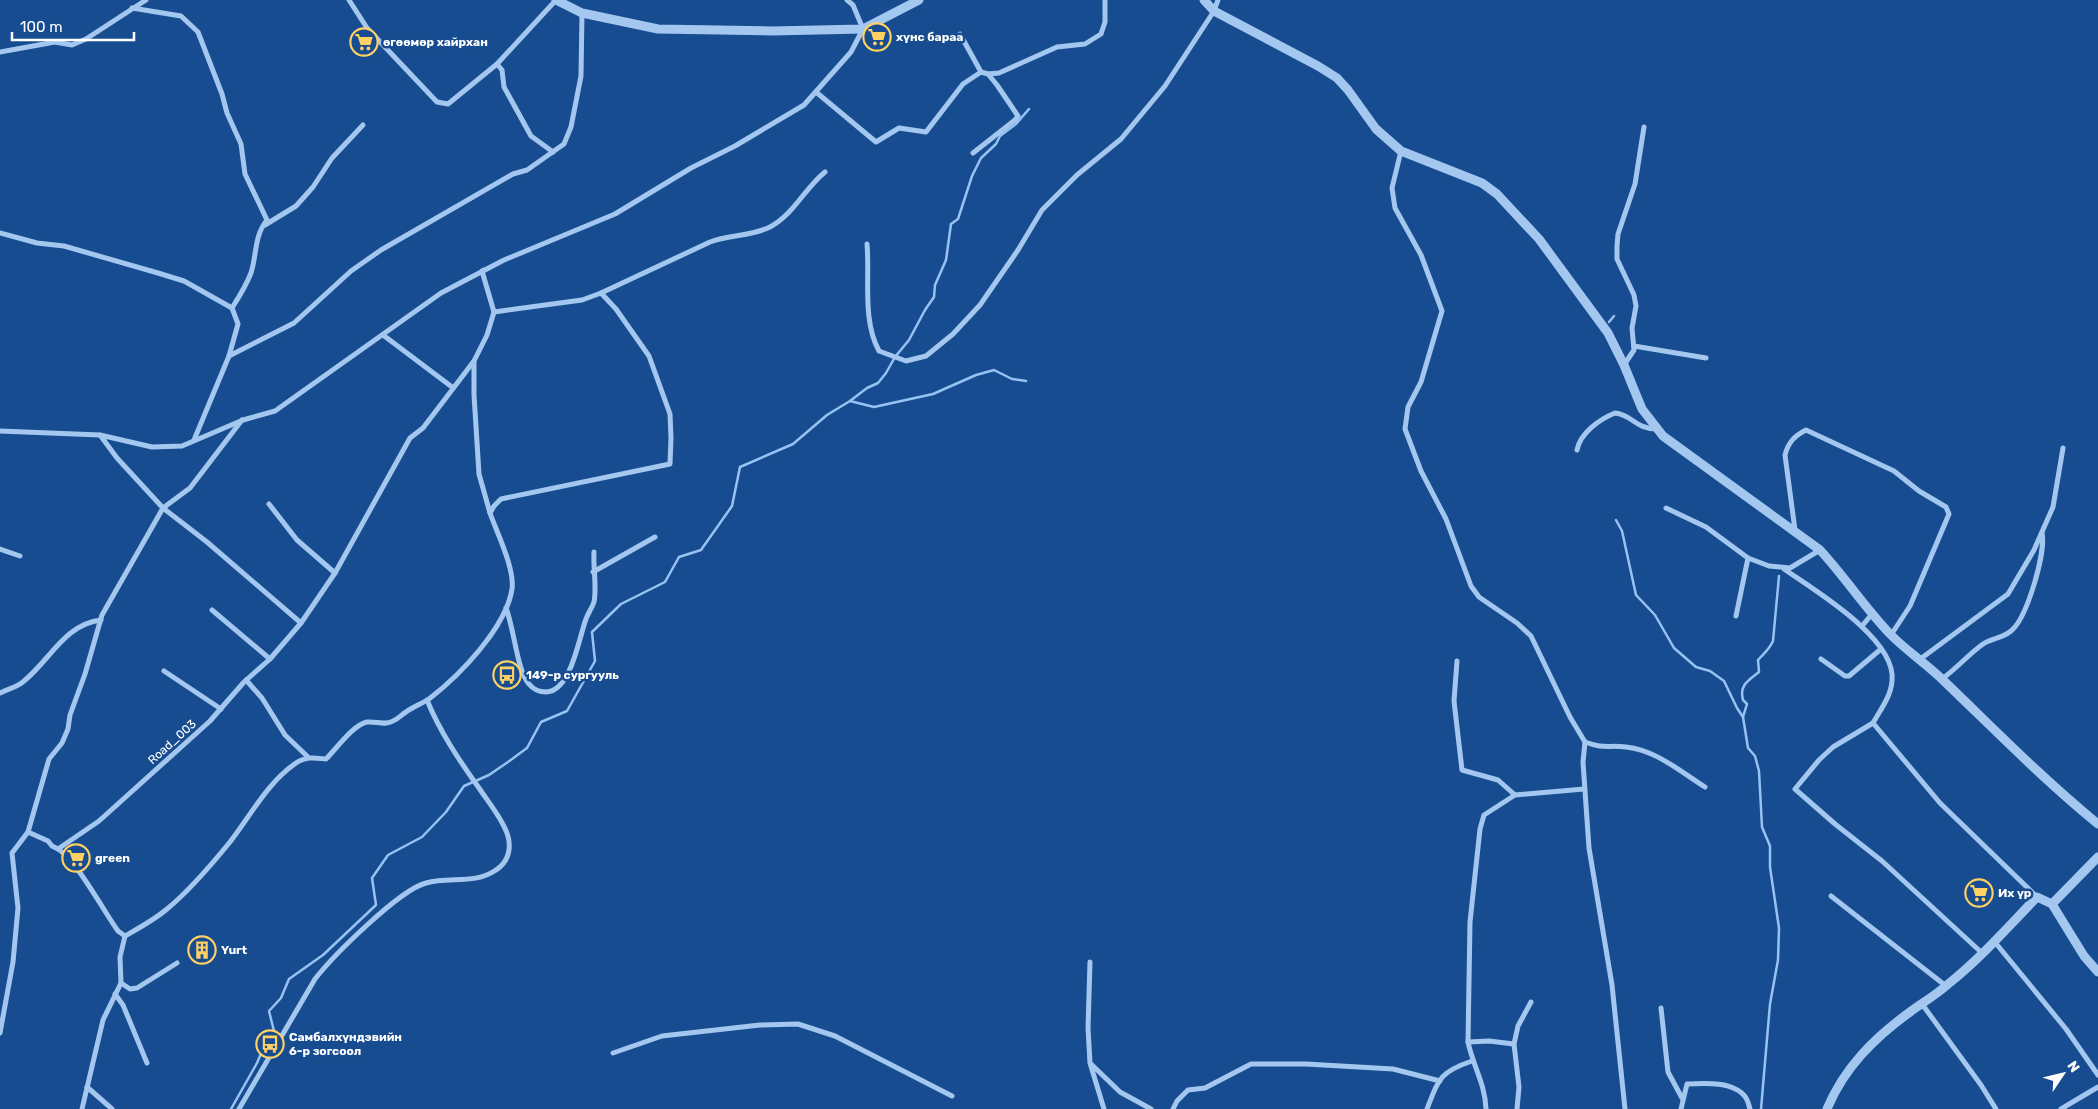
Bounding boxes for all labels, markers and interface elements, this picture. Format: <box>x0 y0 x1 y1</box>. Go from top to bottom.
scale bar <box>12 10 135 42</box>
text: 100 m <box>20 18 62 36</box>
supermarket icon: хүнс бараа <box>862 22 892 52</box>
supermarket icon: өгөөмөр хайрхан <box>349 27 379 57</box>
place label: хүнс бараа <box>896 30 963 44</box>
place label: өгөөмөр хайрхан <box>383 35 488 49</box>
bus stop icon: 149-р сургууль <box>492 660 522 690</box>
place label: 149-р сургууль <box>526 668 619 682</box>
street label: Road_003 <box>145 717 199 767</box>
supermarket icon: green <box>61 843 91 873</box>
place label: green <box>95 851 130 865</box>
supermarket icon: Их үр <box>1964 878 1994 908</box>
place label: Их үр <box>1998 886 2032 900</box>
building icon: Yurt <box>187 935 217 965</box>
place label: Yurt <box>221 943 248 957</box>
bus stop icon: Самбалхүндэвийн 6-р зогсоол <box>255 1029 285 1059</box>
place label: Самбалхүндэвийн 6-р зогсоол <box>289 1030 402 1058</box>
north arrow <box>2038 1049 2088 1099</box>
text: N <box>2063 1058 2083 1076</box>

